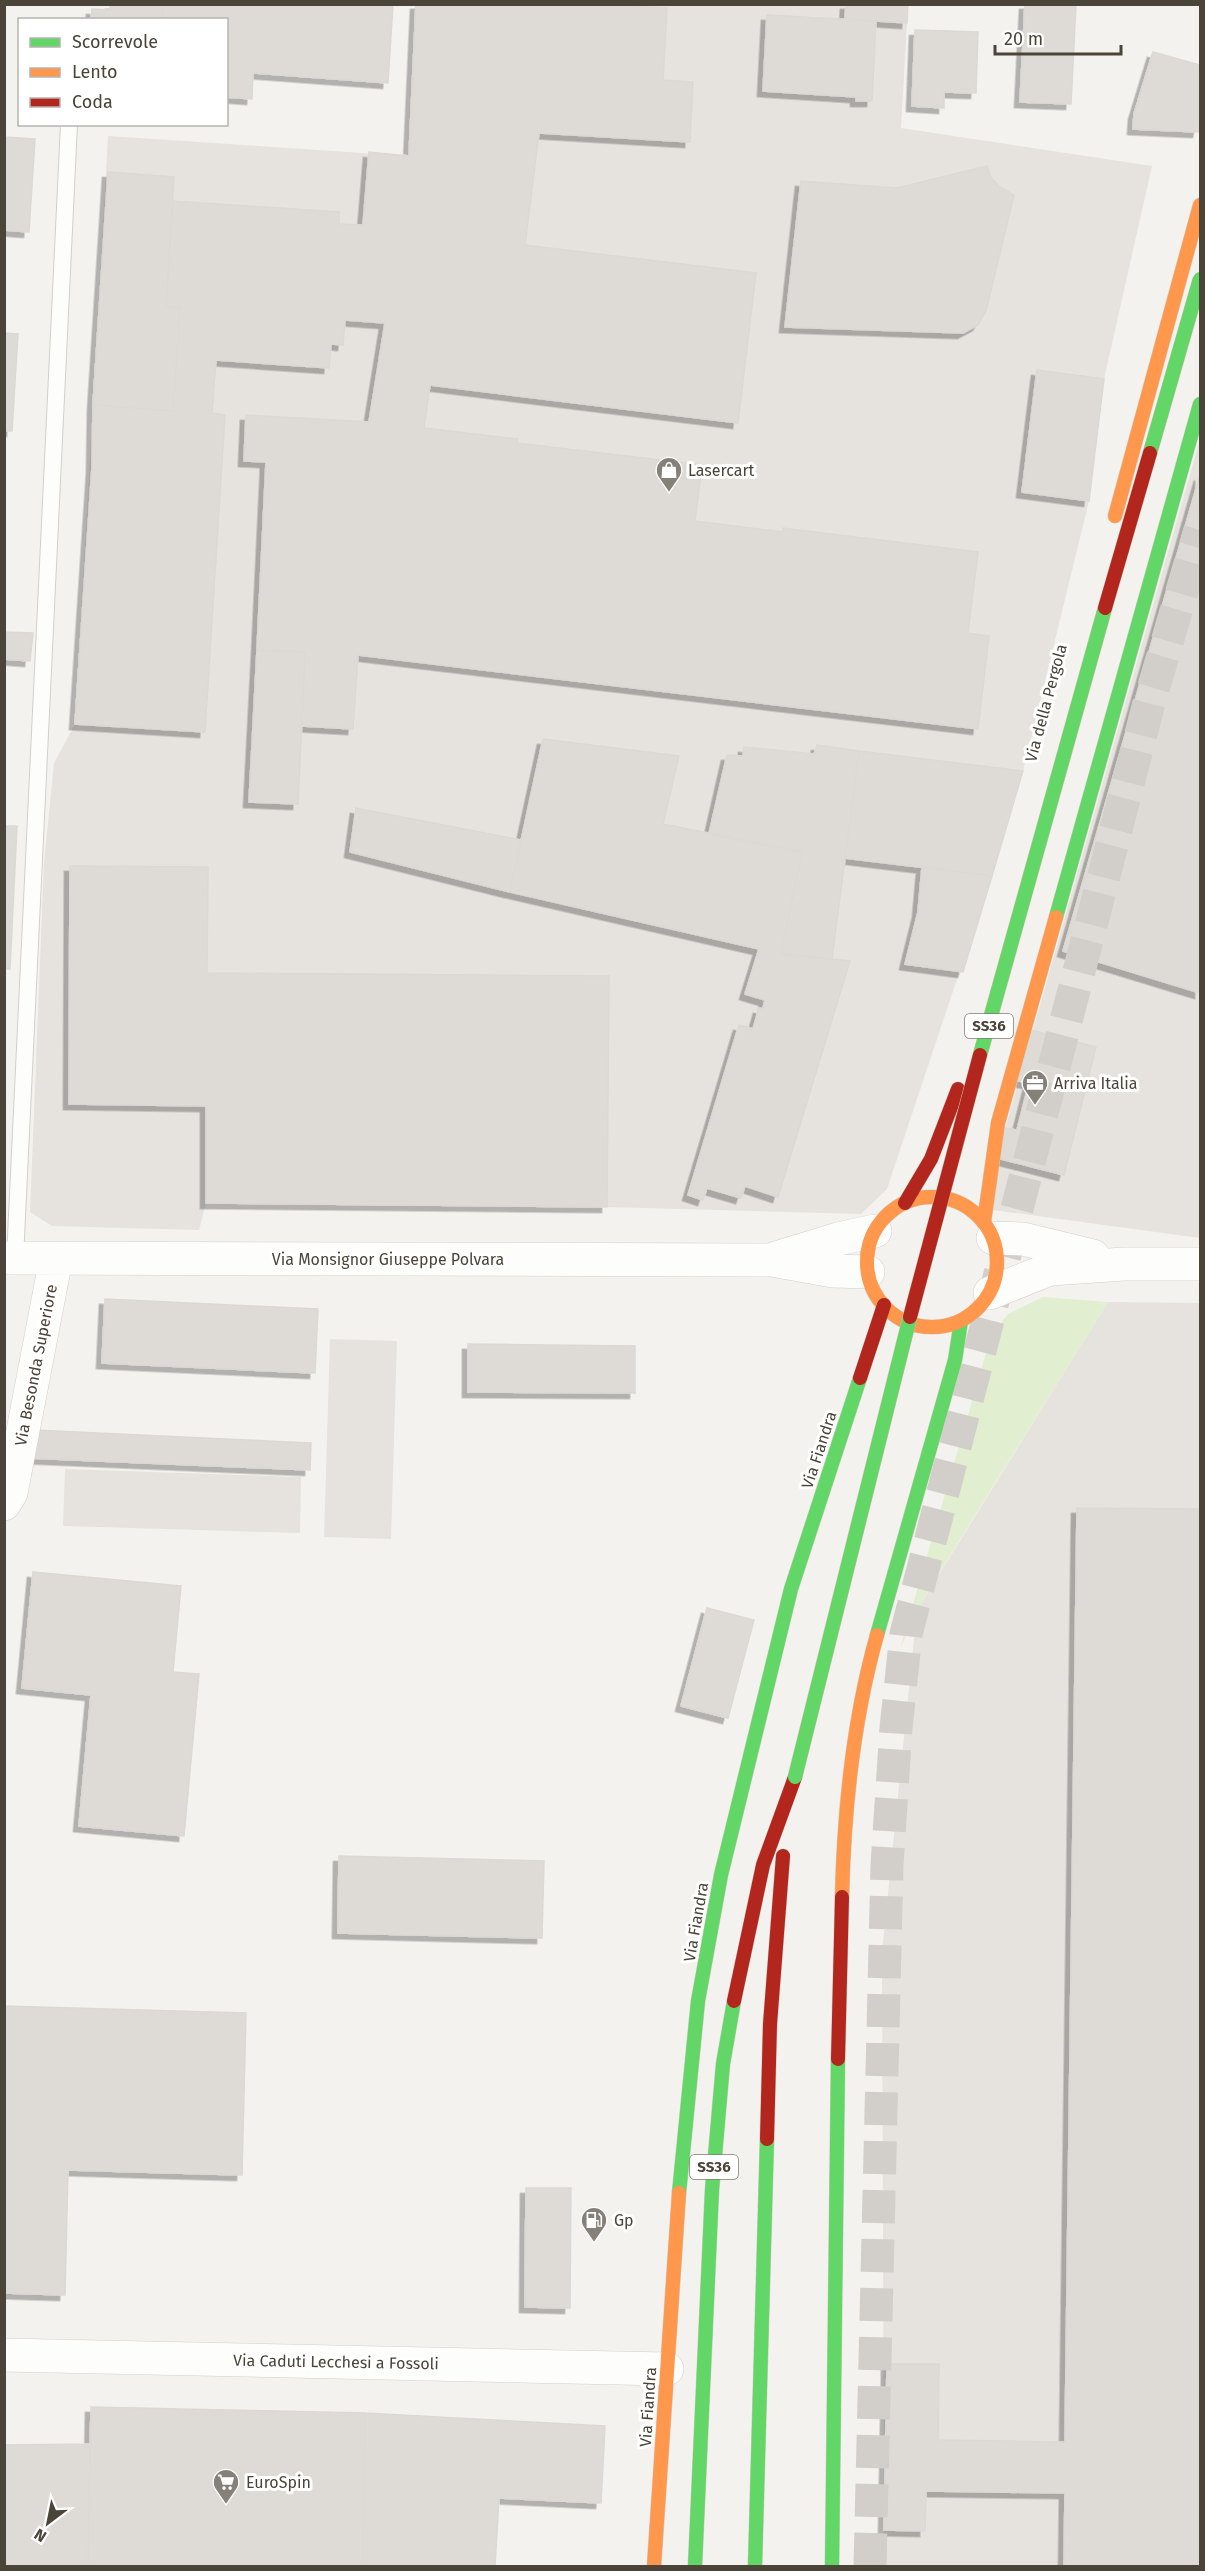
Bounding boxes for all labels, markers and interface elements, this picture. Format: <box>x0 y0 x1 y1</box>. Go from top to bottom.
legend <box>18 18 228 126</box>
scale bar <box>995 18 1121 56</box>
text: 20 m <box>1004 28 1043 50</box>
text: Scorrevole <box>72 31 158 53</box>
text: Lento <box>72 61 118 83</box>
text: Coda <box>72 91 113 113</box>
shop icon: Lasercart <box>654 455 684 493</box>
place label: Lasercart <box>688 461 755 480</box>
street label: Via della Pergola <box>1021 642 1071 764</box>
road number: SS36 <box>965 1014 1013 1038</box>
office icon: Arriva Italia <box>1020 1068 1050 1106</box>
place label: Arriva Italia <box>1054 1074 1137 1093</box>
street label: Via Monsignor Giuseppe Polvara <box>272 1250 504 1269</box>
street label: Via Besonda Superiore <box>11 1283 61 1447</box>
street label: Via Fiandra <box>798 1409 840 1491</box>
street label: Via Fiandra <box>680 1881 712 1963</box>
road number: SS36 <box>690 2155 738 2179</box>
fuel station icon: Gp <box>579 2205 609 2243</box>
place label: Gp <box>614 2211 634 2230</box>
street label: Via Caduti Lecchesi a Fossoli <box>233 2351 439 2373</box>
street label: Via Fiandra <box>636 2366 660 2448</box>
supermarket icon: EuroSpin <box>211 2467 241 2505</box>
place label: EuroSpin <box>246 2473 311 2492</box>
north arrow <box>18 2493 78 2553</box>
text: N <box>31 2524 50 2546</box>

